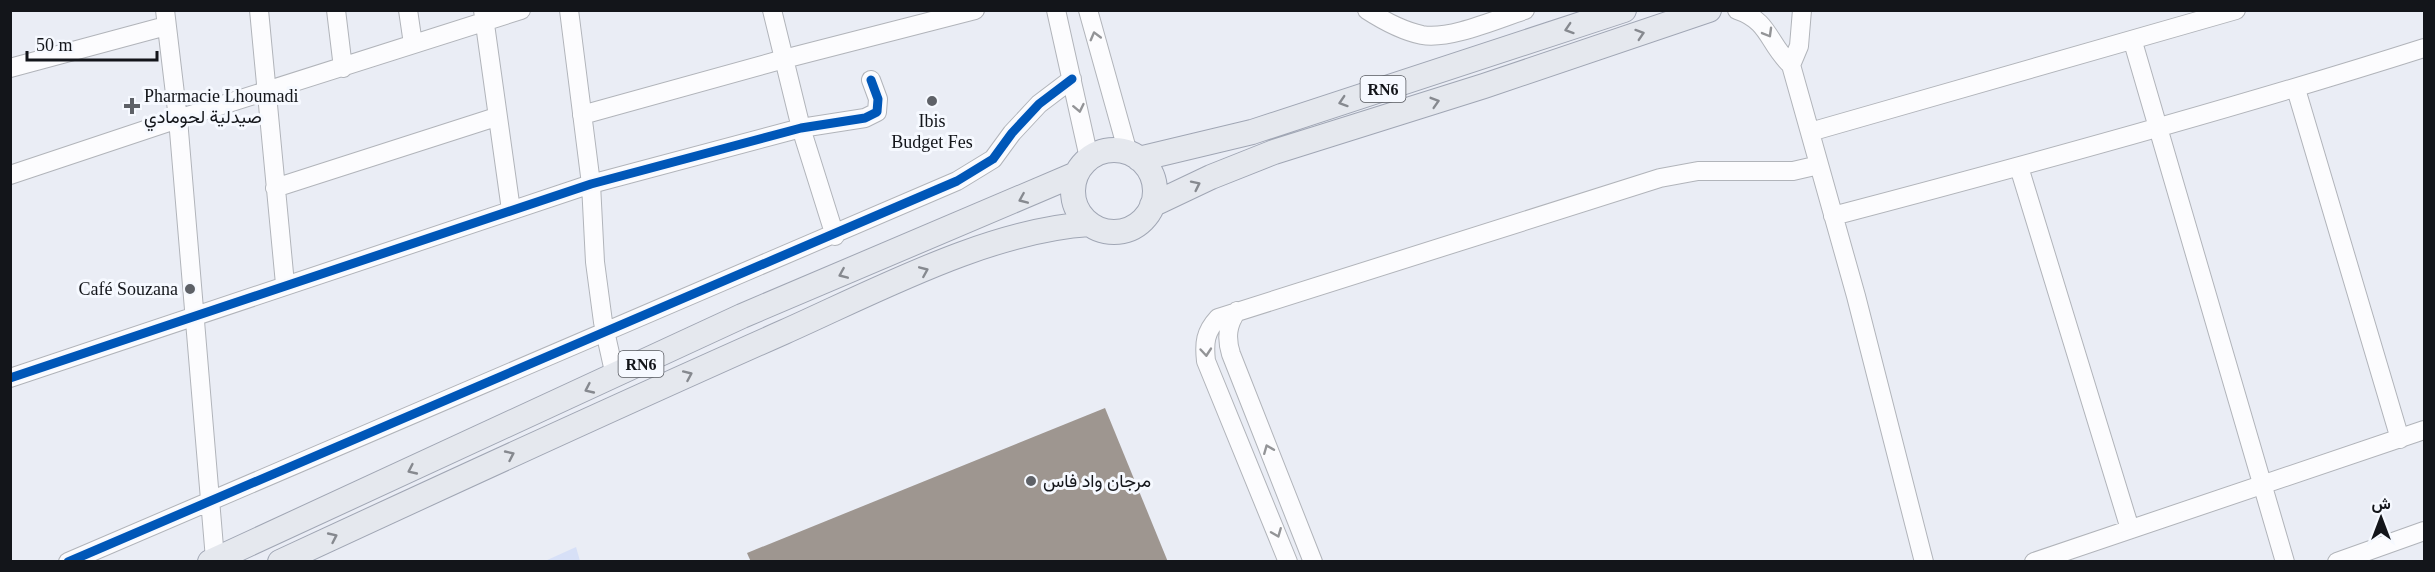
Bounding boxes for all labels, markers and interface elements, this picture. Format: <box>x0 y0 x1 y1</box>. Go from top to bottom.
one-way arrow <box>1564 21 1575 34</box>
scale bar <box>27 24 158 62</box>
one-way arrow <box>1760 27 1772 37</box>
one-way arrow <box>1634 28 1645 41</box>
one-way arrow <box>1089 31 1102 41</box>
text: 50 m <box>36 35 73 55</box>
road number: RN6 <box>1360 76 1406 102</box>
place label: Pharmacie Lhoumadi صيدلية لحومادي <box>144 86 298 132</box>
marker: Ibis Budget Fes <box>925 94 939 108</box>
one-way arrow <box>1338 95 1349 108</box>
one-way arrow <box>1429 96 1440 109</box>
marker: Pharmacie Lhoumadi صيدلية لحومادي <box>125 99 139 113</box>
one-way arrow <box>1072 103 1085 113</box>
place label: Ibis Budget Fes <box>891 111 973 152</box>
one-way arrow <box>1189 180 1200 192</box>
one-way arrow <box>1018 192 1029 204</box>
one-way arrow <box>918 266 929 278</box>
one-way arrow <box>838 267 849 279</box>
place label: Café Souzana <box>79 279 178 299</box>
marker: Café Souzana <box>183 282 197 296</box>
one-way arrow <box>1199 347 1212 356</box>
road number: RN6 <box>618 351 664 377</box>
one-way arrow <box>681 370 692 382</box>
one-way arrow <box>584 381 595 393</box>
one-way arrow <box>1263 444 1275 455</box>
one-way arrow <box>504 451 515 463</box>
one-way arrow <box>407 462 418 474</box>
place label: مرجان واد فاس <box>1043 471 1151 492</box>
marker: مرجان واد فاس <box>1024 474 1038 488</box>
north arrow <box>2351 488 2411 548</box>
text: ش <box>2371 495 2391 513</box>
one-way arrow <box>1270 527 1282 538</box>
one-way arrow <box>327 532 338 544</box>

